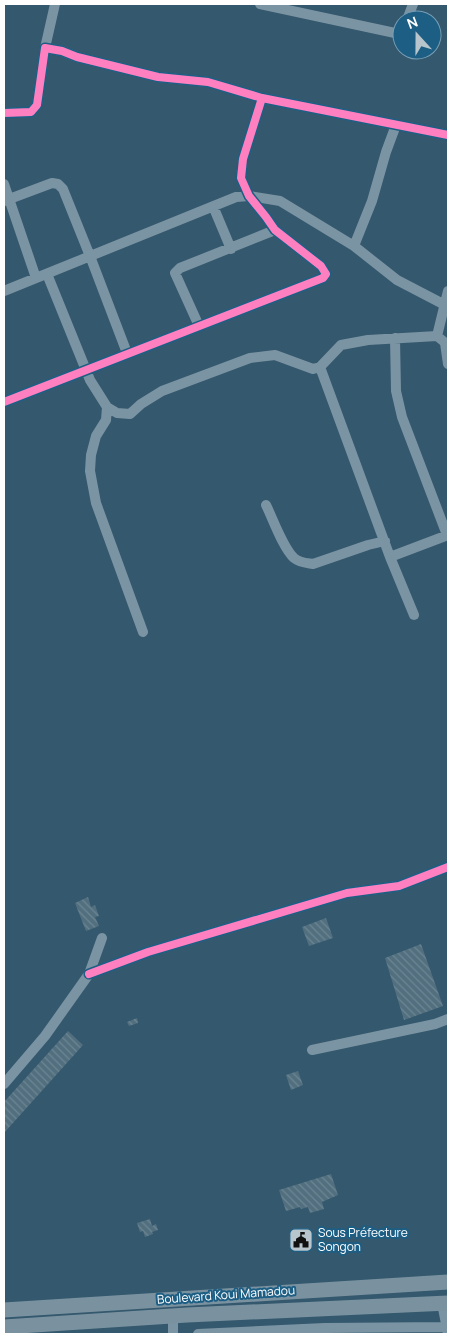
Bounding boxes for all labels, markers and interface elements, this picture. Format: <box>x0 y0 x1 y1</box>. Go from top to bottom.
north arrow <box>392 10 442 60</box>
text: N <box>404 12 420 33</box>
place label: Sous Préfecture Songon <box>318 1224 408 1255</box>
public building icon: Sous Préfecture Songon <box>288 1227 314 1253</box>
street label: Boulevard Koui Mamadou <box>156 1281 296 1308</box>

